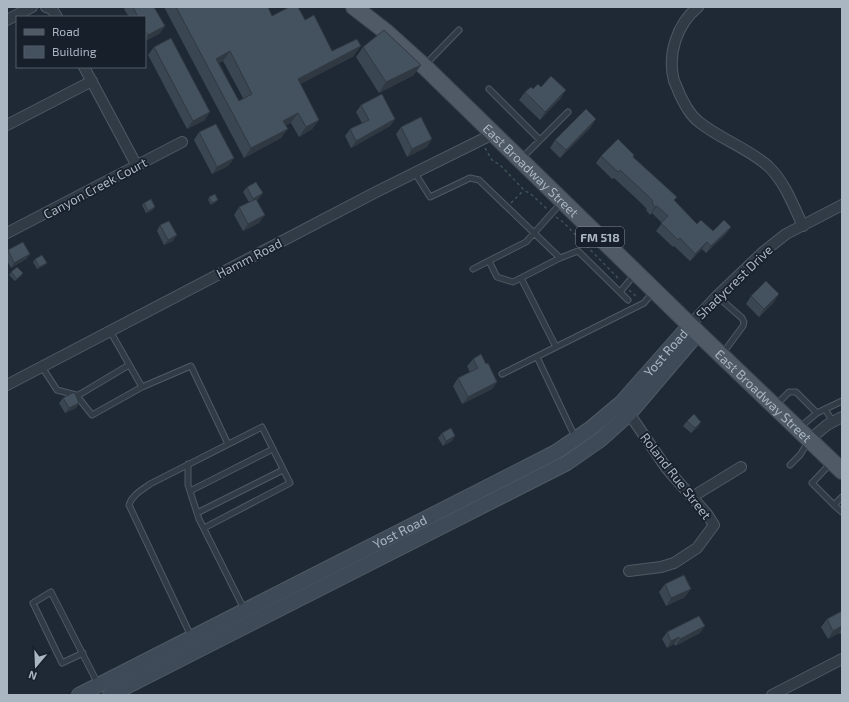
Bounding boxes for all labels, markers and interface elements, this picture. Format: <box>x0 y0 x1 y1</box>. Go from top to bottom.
legend <box>16 16 146 68</box>
text: Road <box>52 24 80 38</box>
text: Building <box>52 44 97 58</box>
street label: East Broadway Street <box>480 120 582 221</box>
street label: Canyon Creek Court <box>41 154 150 222</box>
road number: FM 518 <box>576 227 624 247</box>
street label: Hamm Road <box>214 235 284 281</box>
street label: Shadycrest Drive <box>692 242 776 322</box>
street label: Yost Road <box>640 326 691 380</box>
street label: East Broadway Street <box>712 346 815 446</box>
street label: Roland Rue Street <box>637 429 715 523</box>
street label: Yost Road <box>370 511 429 552</box>
north arrow <box>16 646 56 686</box>
text: N <box>27 668 38 683</box>

